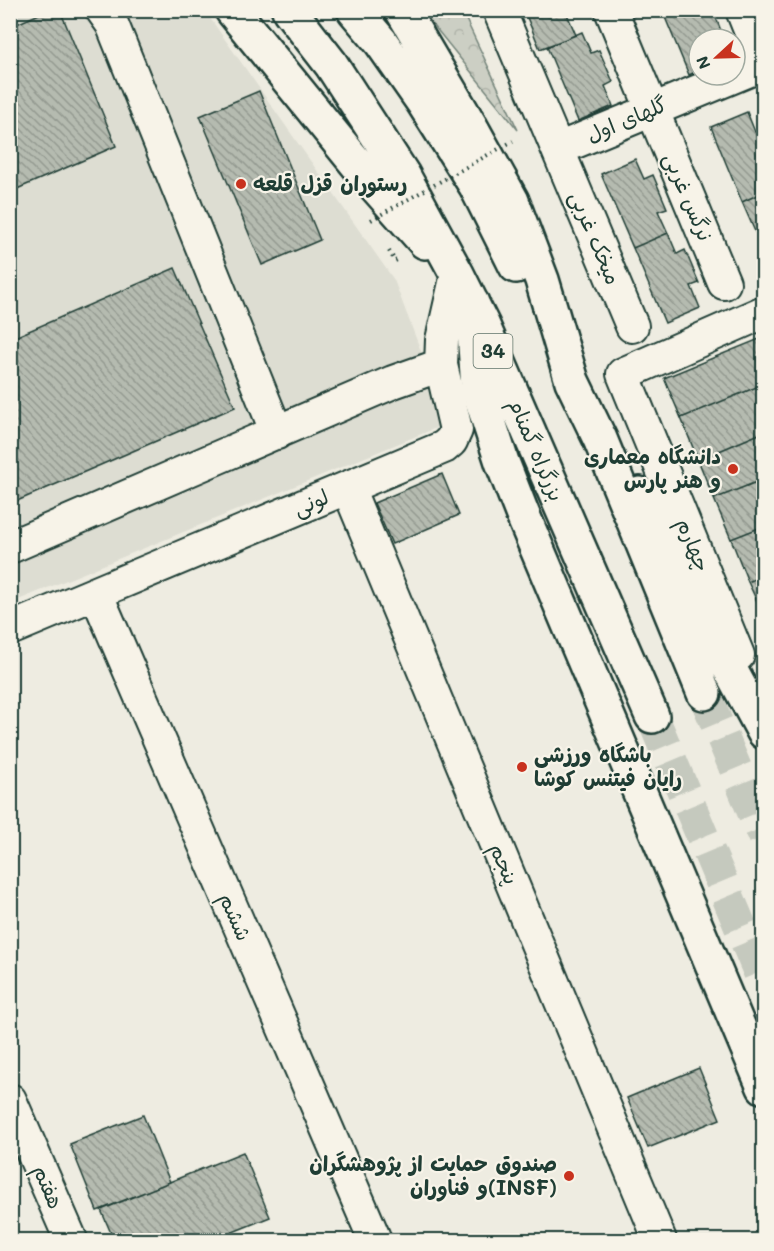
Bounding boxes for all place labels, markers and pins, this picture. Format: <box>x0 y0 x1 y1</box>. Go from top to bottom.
place label: رستوران قزل قلعه <box>253 169 407 198</box>
marker: رستوران قزل قلعه <box>234 177 248 191</box>
place label: دانشگاه معماری و هنر پارس <box>584 442 721 494</box>
marker: دانشگاه معماری و هنر پارس <box>726 462 740 476</box>
place label: باشگاه ورزشی رایان فیتنس کوشا <box>534 740 682 792</box>
marker: باشگاه ورزشی رایان فیتنس کوشا <box>515 760 529 774</box>
place label: صندوق حمایت از پژوهشگران و فناوران(INSF) <box>309 1149 557 1202</box>
marker: صندوق حمایت از پژوهشگران و فناوران(INSF) <box>562 1169 576 1183</box>

